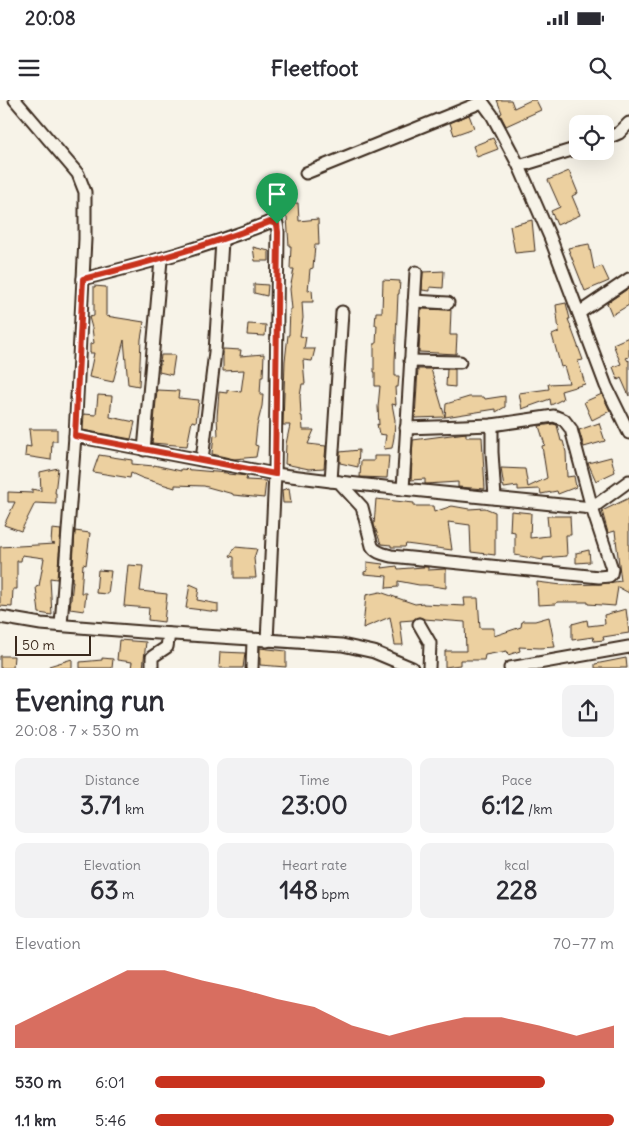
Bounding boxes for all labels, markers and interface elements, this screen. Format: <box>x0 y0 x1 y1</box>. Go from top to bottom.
text: 20:08 <box>25 6 76 30</box>
icon: menu <box>15 54 43 82</box>
text: Fleetfoot <box>271 54 358 82</box>
icon: search <box>586 54 614 82</box>
map controls <box>569 115 614 160</box>
button: locate <box>569 115 614 160</box>
pin <box>256 173 298 224</box>
icon: arrive <box>263 180 291 208</box>
scale bar <box>15 633 91 656</box>
text: 50 m <box>22 636 55 654</box>
text: Evening run <box>15 683 165 719</box>
button: share <box>562 685 614 737</box>
text: 20:08 · 7 × 530 m <box>15 720 139 740</box>
text: Distance <box>85 771 140 789</box>
text: Time <box>299 771 330 789</box>
text: Pace <box>502 771 532 789</box>
text: 3.71 <box>80 789 122 821</box>
text: 23:00 <box>281 789 348 821</box>
text: 6:12 <box>481 789 525 821</box>
text: km <box>122 800 144 818</box>
text: /km <box>525 800 553 818</box>
text: Elevation <box>83 856 141 874</box>
text: Heart rate <box>282 856 347 874</box>
text: kcal <box>504 856 529 874</box>
text: 63 <box>90 874 119 906</box>
text: 148 <box>279 874 318 906</box>
text: 228 <box>496 874 538 906</box>
text: m <box>119 885 134 903</box>
text: bpm <box>318 885 350 903</box>
text: Elevation <box>15 933 81 953</box>
text: 70–77 m <box>553 933 614 953</box>
text: 530 m <box>15 1072 62 1092</box>
text: 6:01 <box>95 1072 125 1092</box>
text: 1.1 km <box>15 1110 56 1130</box>
text: 5:46 <box>95 1110 126 1130</box>

